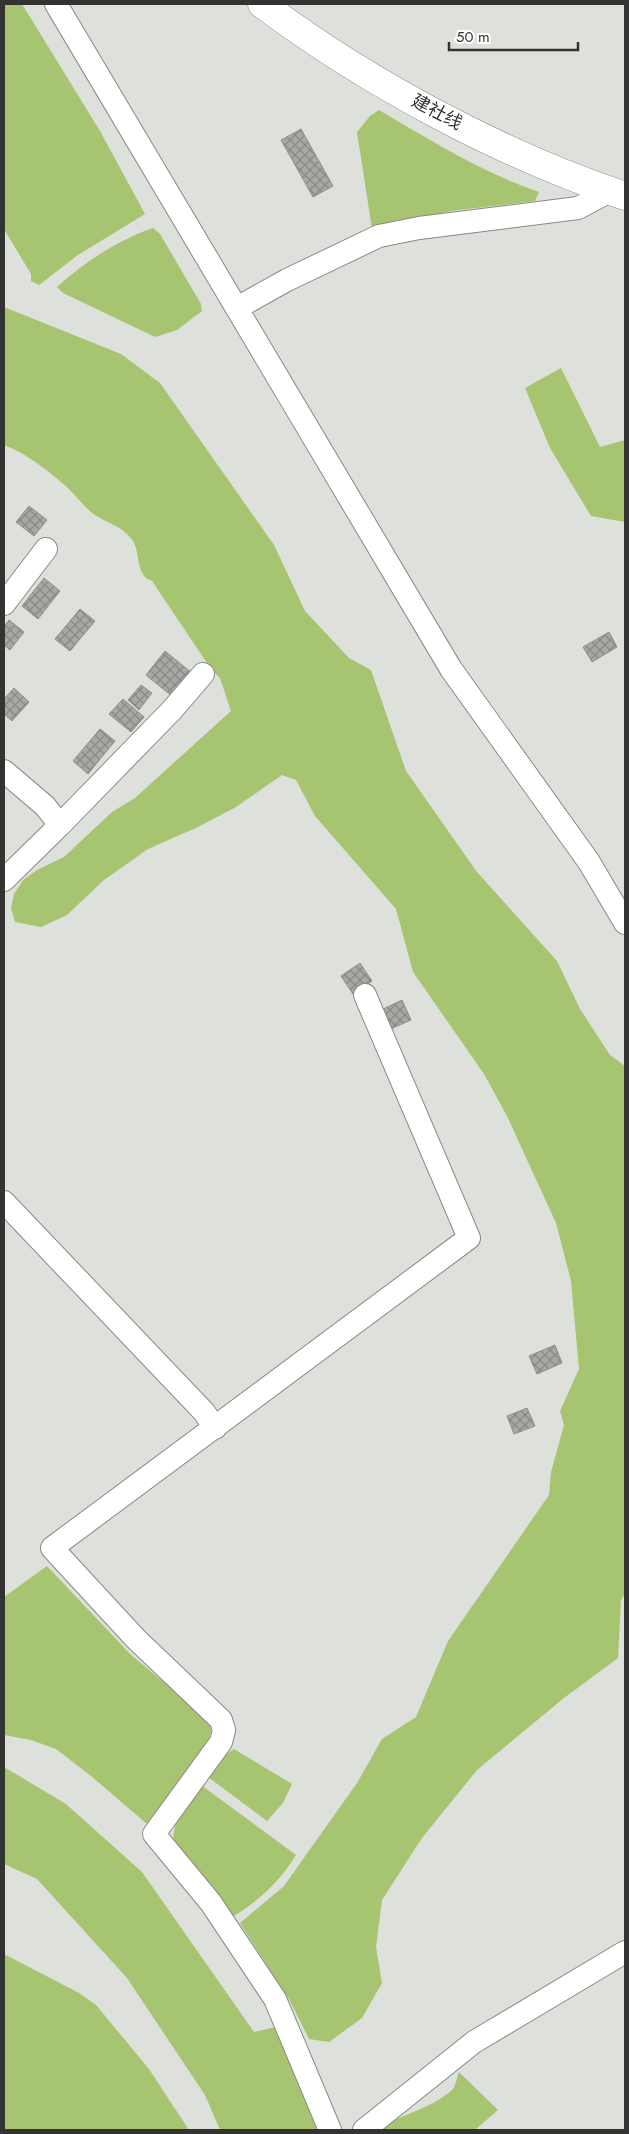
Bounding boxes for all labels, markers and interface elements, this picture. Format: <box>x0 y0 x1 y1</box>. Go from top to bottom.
scale bar <box>449 20 578 52</box>
text: 50 m <box>456 26 490 48</box>
street label: 建社线 <box>407 88 467 136</box>

